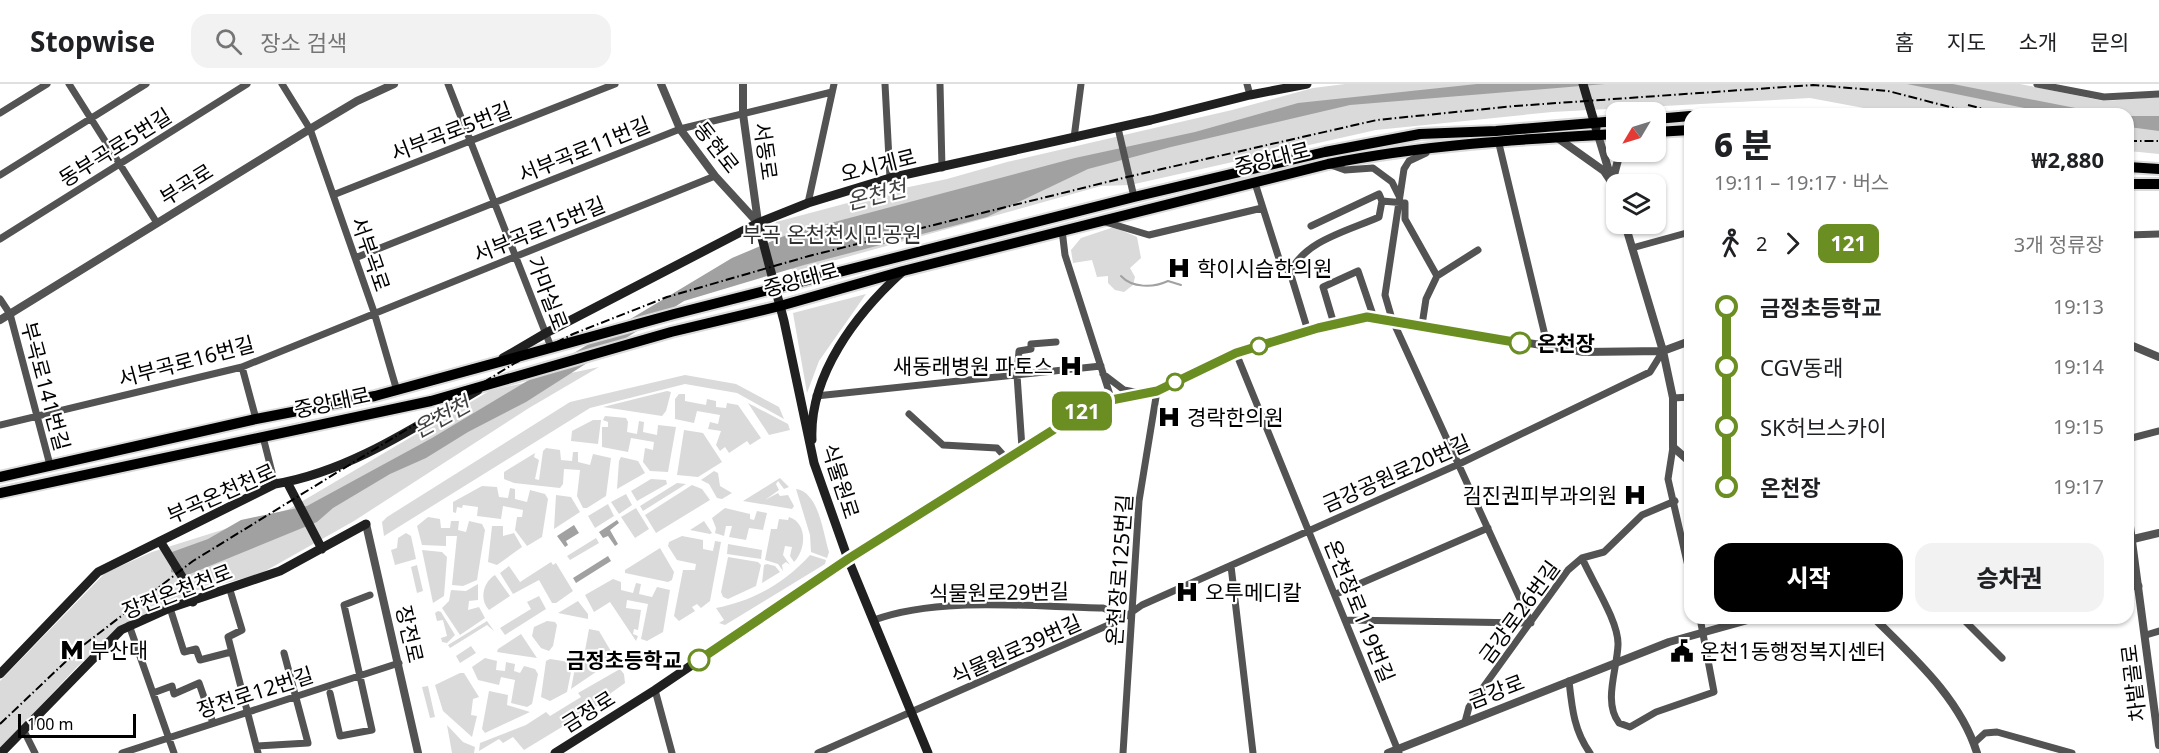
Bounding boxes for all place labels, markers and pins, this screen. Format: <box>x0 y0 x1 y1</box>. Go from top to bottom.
place label: 학이시습한의원 <box>1197 254 1332 282</box>
hospital icon: 학이시습한의원 <box>1166 255 1192 281</box>
place label: 온천장 <box>1537 329 1595 357</box>
marker: 온천장 <box>1509 332 1531 354</box>
unlabelled marker <box>1250 337 1268 355</box>
place label: 새동래병원 파토스 <box>893 352 1053 380</box>
hospital icon: 새동래병원 파토스 <box>1058 353 1084 379</box>
unlabelled marker <box>1166 373 1184 391</box>
place label: 경락한의원 <box>1187 403 1284 431</box>
hospital icon: 경락한의원 <box>1156 404 1182 430</box>
place label: 김진권피부과의원 <box>1462 481 1617 509</box>
hospital icon: 김진권피부과의원 <box>1622 482 1648 508</box>
place label: 오투메디칼 <box>1205 578 1302 606</box>
hospital icon: 오투메디칼 <box>1174 579 1200 605</box>
place label: 부산대 <box>90 636 148 664</box>
metro station icon: 부산대 <box>59 637 85 663</box>
place label: 온천1동행정복지센터 <box>1700 637 1886 665</box>
public building icon: 온천1동행정복지센터 <box>1669 638 1695 664</box>
place label: 금정초등학교 <box>566 646 682 674</box>
marker: 금정초등학교 <box>688 649 710 671</box>

